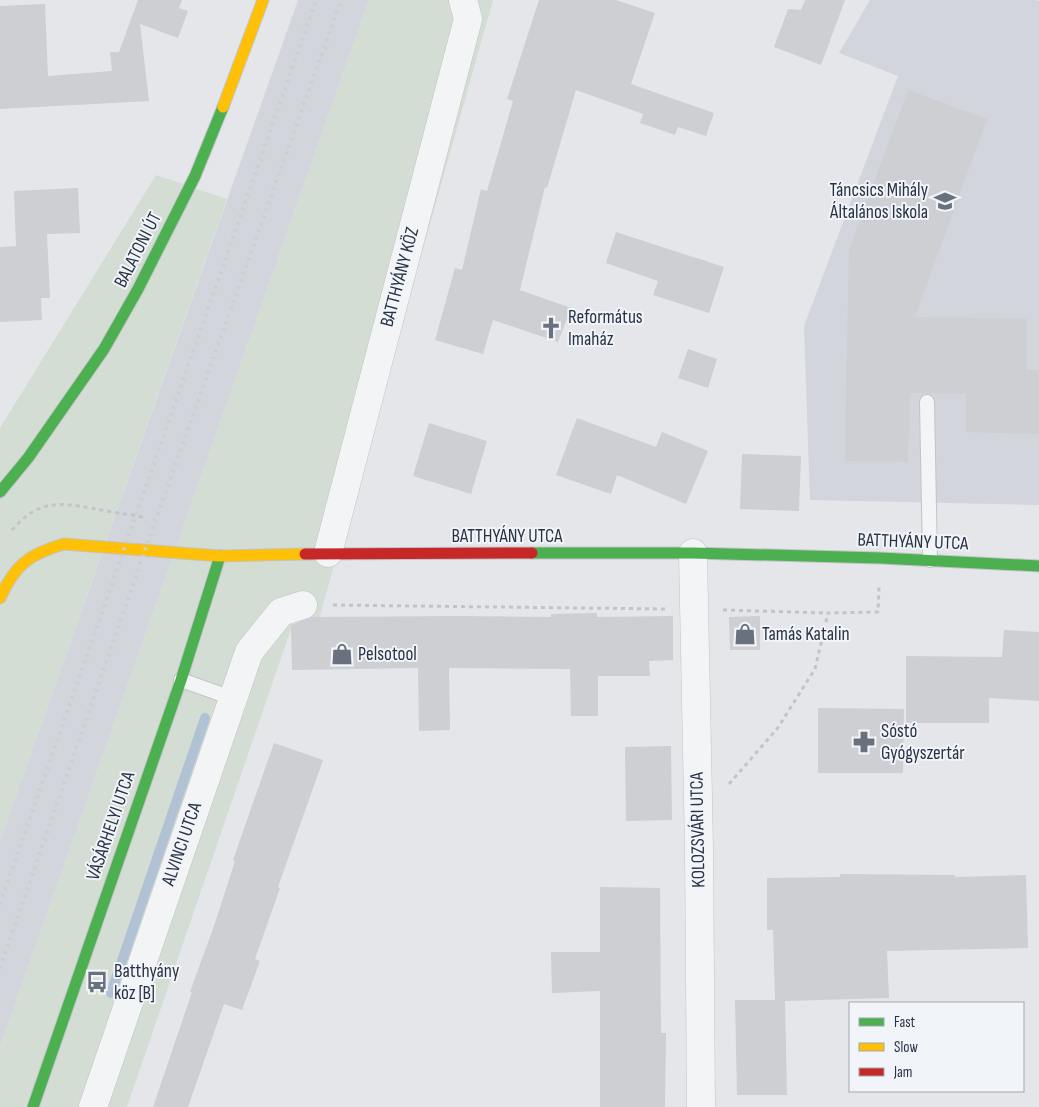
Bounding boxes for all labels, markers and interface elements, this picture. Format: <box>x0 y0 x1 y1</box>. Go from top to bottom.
place label: Táncsics Mihály Általános Iskola <box>829 179 929 224</box>
school or university icon: Táncsics Mihály Általános Iskola <box>932 188 958 214</box>
street label: BALATONI ÚT <box>109 208 167 292</box>
street label: BATTHYÁNY KÖZ <box>376 225 424 329</box>
place label: Református Imaház <box>568 306 643 351</box>
church icon: Református Imaház <box>538 315 564 341</box>
street label: BATTHYÁNY UTCA <box>452 525 563 548</box>
street label: BATTHYÁNY UTCA <box>857 529 970 555</box>
shop icon: Tamás Katalin <box>732 621 758 647</box>
place label: Tamás Katalin <box>762 623 850 646</box>
shop icon: Pelsotool <box>329 641 355 667</box>
place label: Pelsotool <box>358 643 417 666</box>
place label: Sóstó Gyógyszertár <box>881 720 965 765</box>
pharmacy icon: Sóstó Gyógyszertár <box>851 729 877 755</box>
street label: VÁSÁRHELYI UTCA <box>82 768 141 883</box>
street label: KOLOZSVÁRI UTCA <box>685 771 711 888</box>
street label: ALVINCI UTCA <box>157 799 207 890</box>
place label: Batthyány köz [B] <box>114 960 180 1005</box>
bus stop icon: Batthyány köz [B] <box>84 969 110 995</box>
legend <box>849 1002 1024 1092</box>
text: Fast <box>894 1013 916 1032</box>
text: Slow <box>894 1038 918 1057</box>
text: Jam <box>893 1063 912 1082</box>

